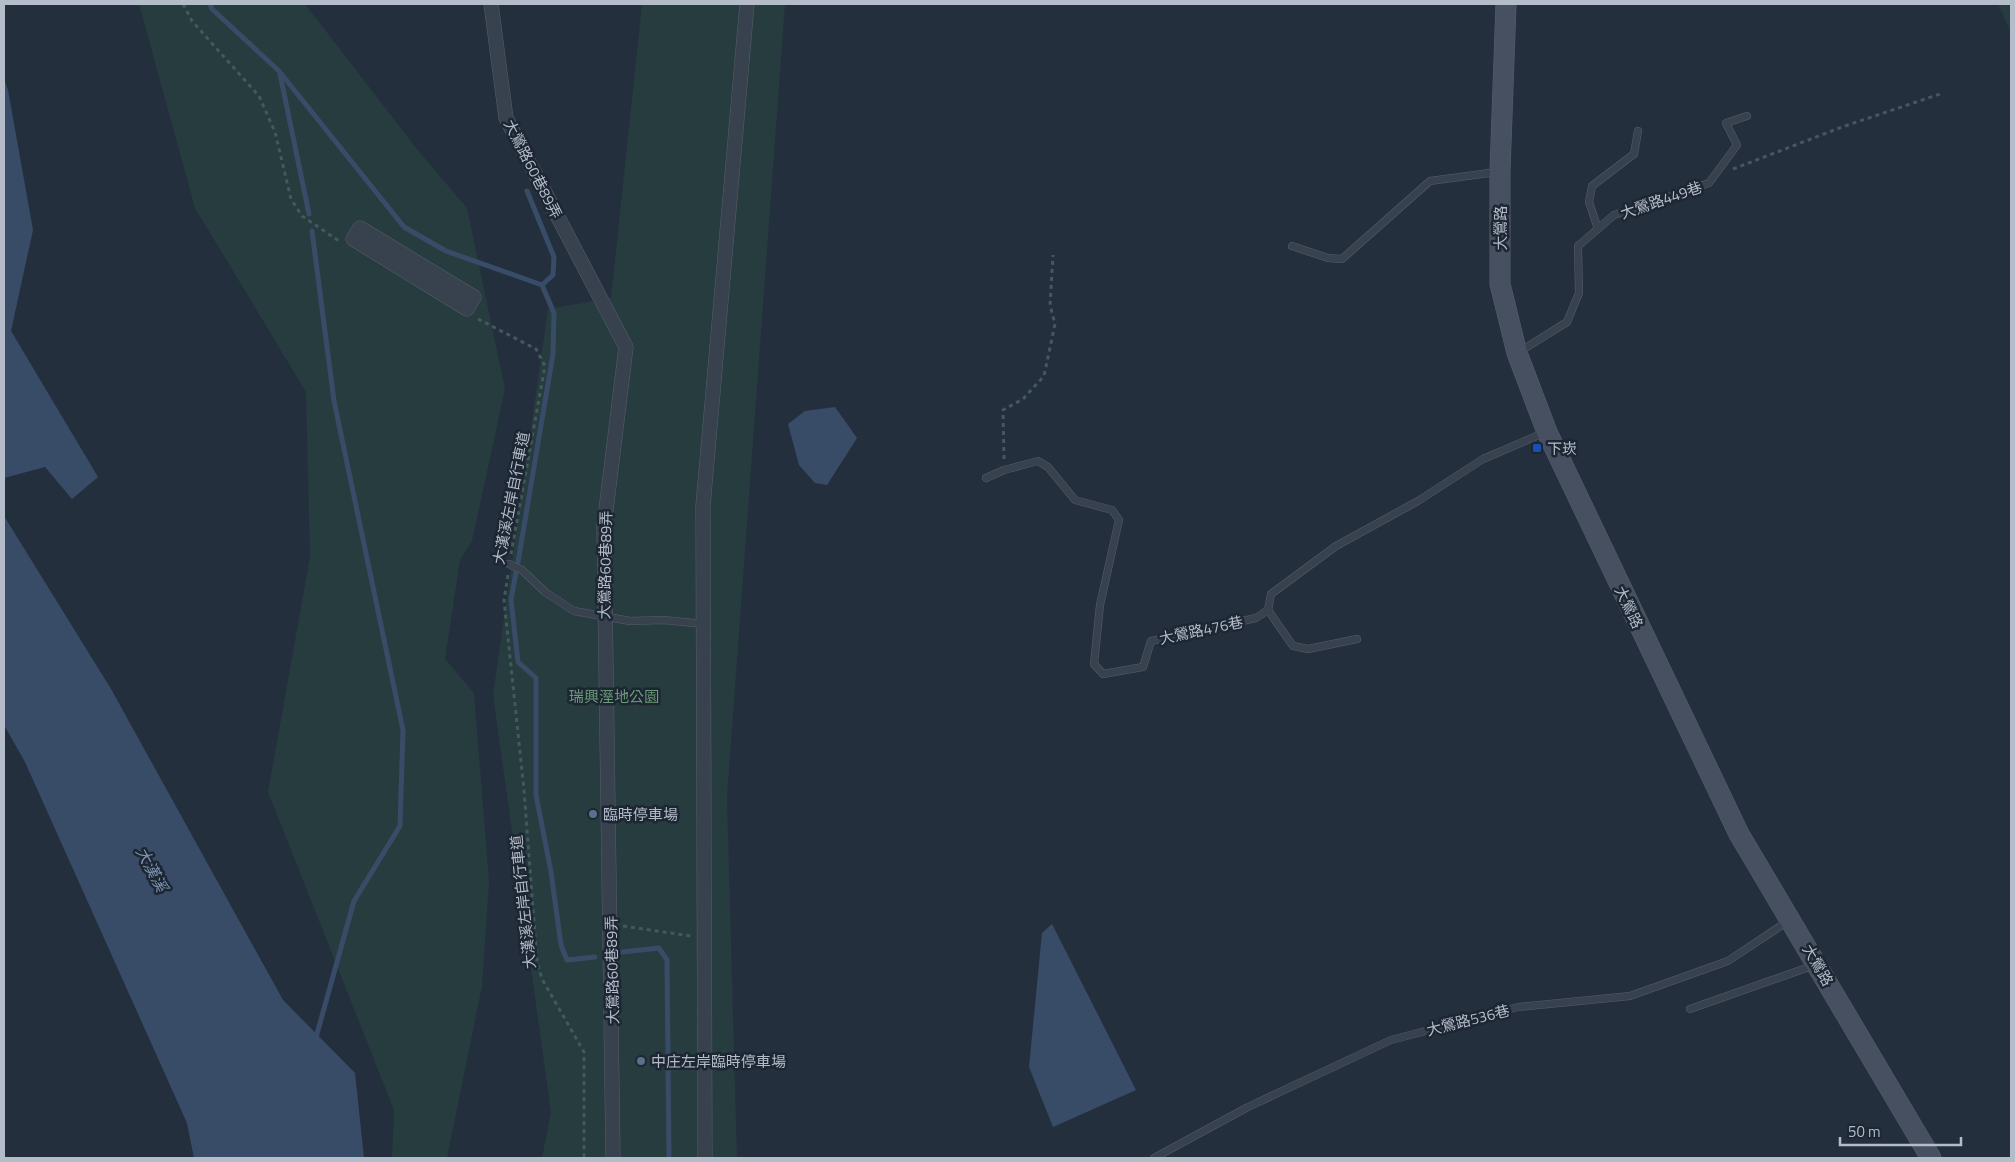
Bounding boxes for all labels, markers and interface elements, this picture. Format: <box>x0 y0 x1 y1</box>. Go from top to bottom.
street label: 大鶯路60巷89弄 <box>498 115 568 223</box>
street label: 大鶯路449巷 <box>1617 175 1705 225</box>
street label: 大鶯路 <box>1489 205 1512 251</box>
street label: 大漢溪左岸自行車道 <box>487 430 535 566</box>
place label: 下崁 <box>1547 437 1577 460</box>
marker: 下崁 <box>1531 442 1543 454</box>
street label: 大鶯路60巷89弄 <box>593 511 617 619</box>
street label: 大鶯路 <box>1609 582 1649 632</box>
street label: 大鶯路476巷 <box>1157 610 1245 650</box>
park label: 瑞興溼地公園 <box>569 685 659 708</box>
place label: 臨時停車場 <box>603 803 678 826</box>
marker: 臨時停車場 <box>587 808 599 820</box>
street label: 大漢溪左岸自行車道 <box>505 834 541 970</box>
water label: 大漢溪 <box>130 842 175 898</box>
street label: 大鶯路60巷89弄 <box>600 916 624 1024</box>
street label: 大鶯路 <box>1797 940 1839 990</box>
street label: 大鶯路536巷 <box>1424 999 1512 1041</box>
place label: 中庄左岸臨時停車場 <box>651 1050 786 1073</box>
marker: 中庄左岸臨時停車場 <box>635 1055 647 1067</box>
scale bar <box>1840 1114 1961 1146</box>
text: 50 m <box>1848 1120 1881 1143</box>

